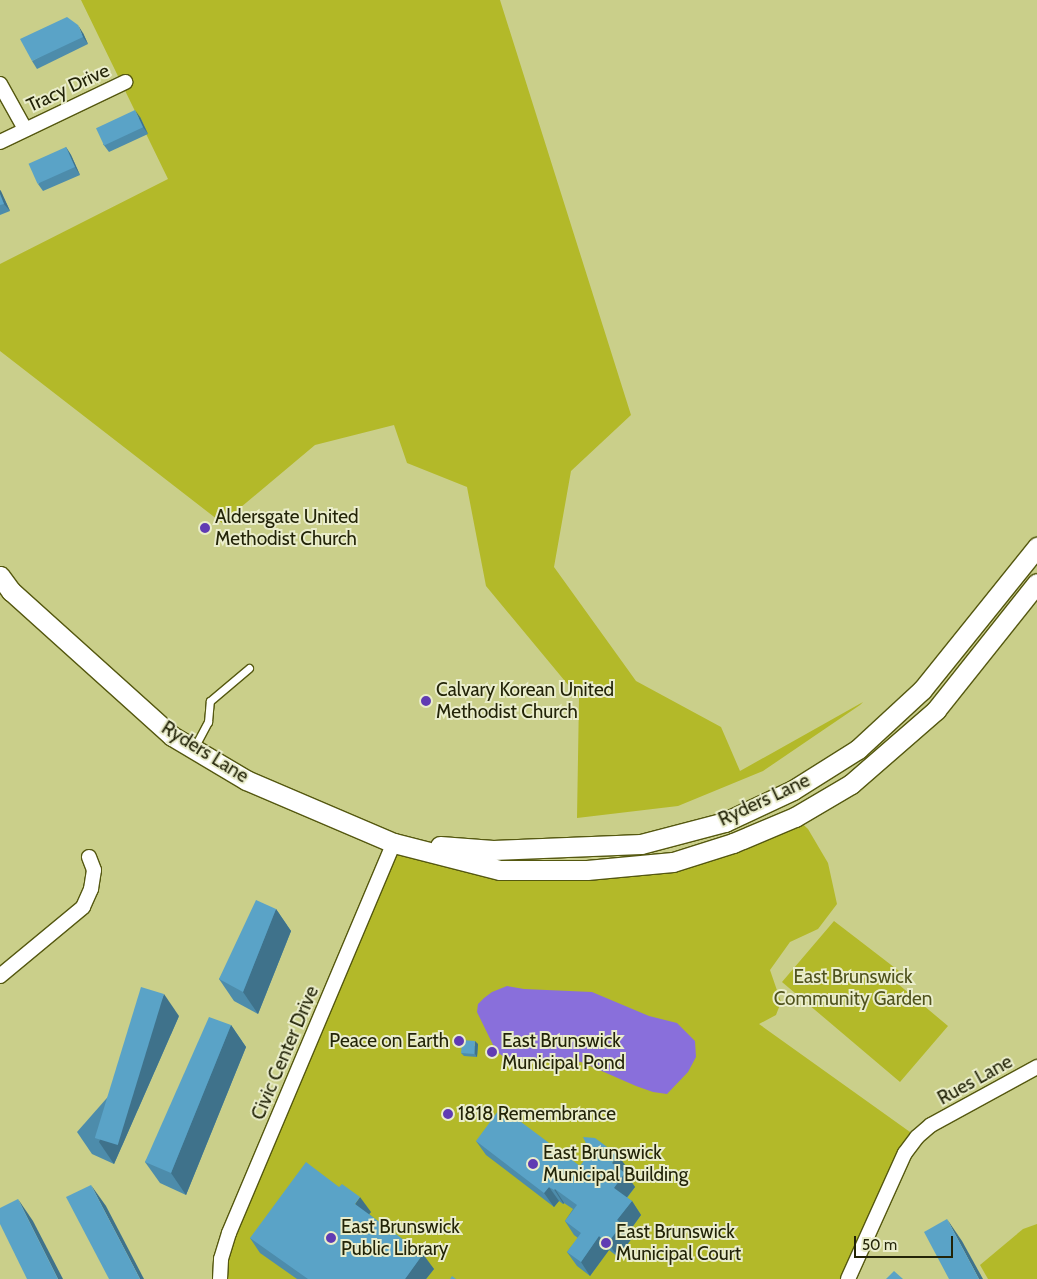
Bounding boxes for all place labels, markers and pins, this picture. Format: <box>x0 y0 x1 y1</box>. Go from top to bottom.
place label: Aldersgate United Methodist Church <box>215 506 359 550</box>
marker: Aldersgate United Methodist Church <box>199 522 211 534</box>
place label: Calvary Korean United Methodist Church <box>436 679 614 723</box>
marker: Calvary Korean United Methodist Church <box>420 695 432 707</box>
place label: Peace on Earth <box>329 1030 449 1052</box>
place label: East Brunswick Municipal Pond <box>502 1030 625 1074</box>
marker: Peace on Earth <box>453 1035 465 1047</box>
marker: East Brunswick Municipal Pond <box>486 1046 498 1058</box>
place label: 1818 Remembrance <box>458 1103 616 1125</box>
marker: 1818 Remembrance <box>442 1108 454 1120</box>
place label: East Brunswick Municipal Building <box>543 1142 688 1186</box>
marker: East Brunswick Municipal Building <box>527 1158 539 1170</box>
place label: East Brunswick Public Library <box>341 1216 460 1260</box>
place label: East Brunswick Municipal Court <box>616 1221 741 1265</box>
marker: East Brunswick Public Library <box>325 1232 337 1244</box>
marker: East Brunswick Municipal Court <box>600 1237 612 1249</box>

